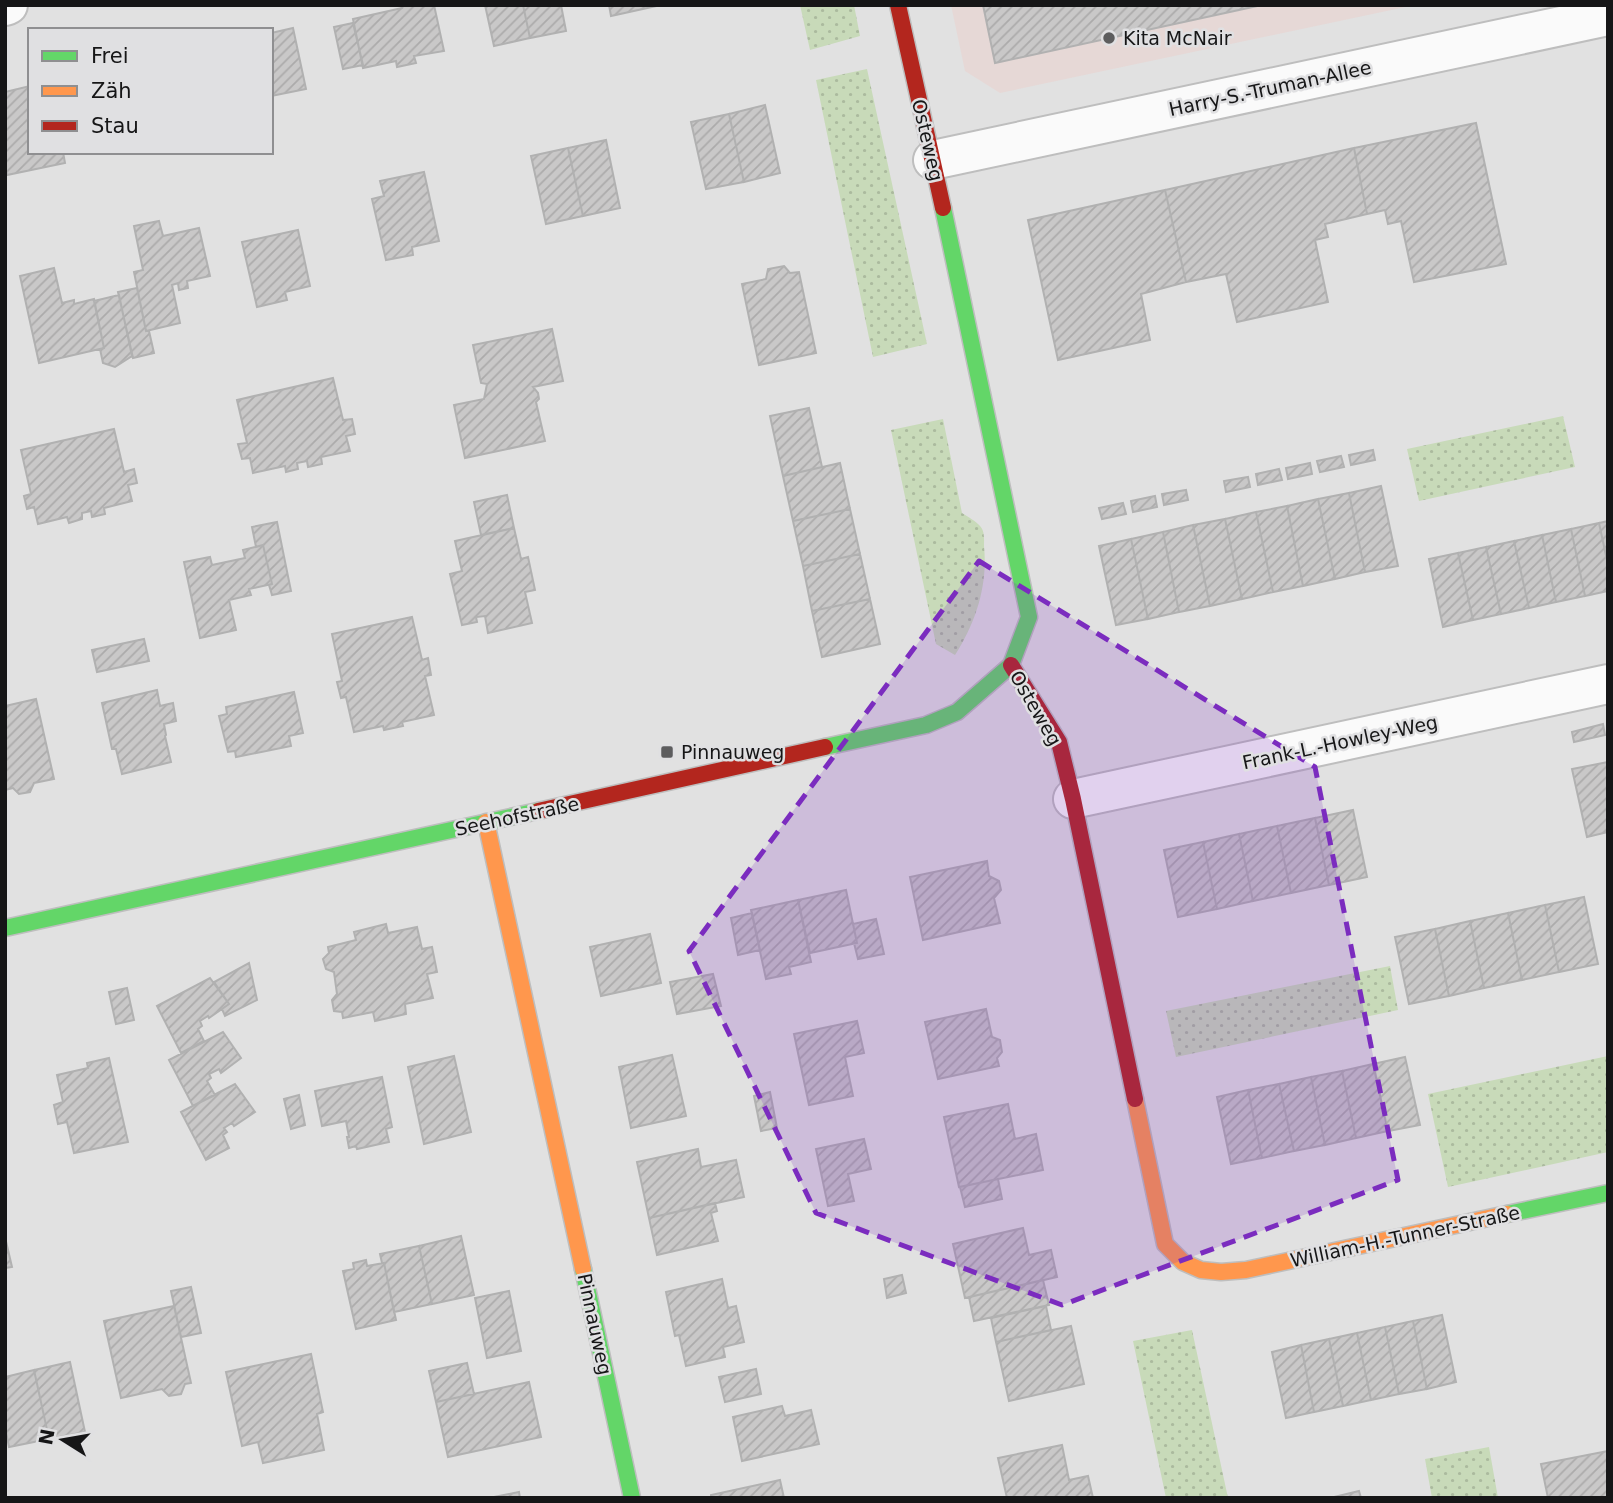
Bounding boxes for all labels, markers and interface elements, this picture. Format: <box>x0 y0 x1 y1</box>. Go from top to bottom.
place label: Kita McNair <box>1123 27 1232 49</box>
legend <box>28 28 273 154</box>
marker: Kita McNair <box>1101 30 1117 46</box>
text: Frei <box>91 44 128 68</box>
street label: Harry-S.-Truman-Allee <box>1167 56 1373 120</box>
text: Zäh <box>91 79 132 103</box>
street label: Osteweg <box>908 97 948 183</box>
text: Stau <box>91 114 139 138</box>
street label: Osteweg <box>1006 666 1066 750</box>
street label: Frank-L.-Howley-Weg <box>1240 711 1440 773</box>
place label: Pinnauweg <box>681 741 784 763</box>
marker: Pinnauweg <box>659 744 675 760</box>
street label: Seehofstraße <box>453 792 581 840</box>
street label: William-H.-Tunner-Straße <box>1288 1201 1522 1271</box>
street label: Pinnauweg <box>573 1271 617 1377</box>
north arrow <box>28 1405 98 1475</box>
text: N <box>34 1427 59 1447</box>

